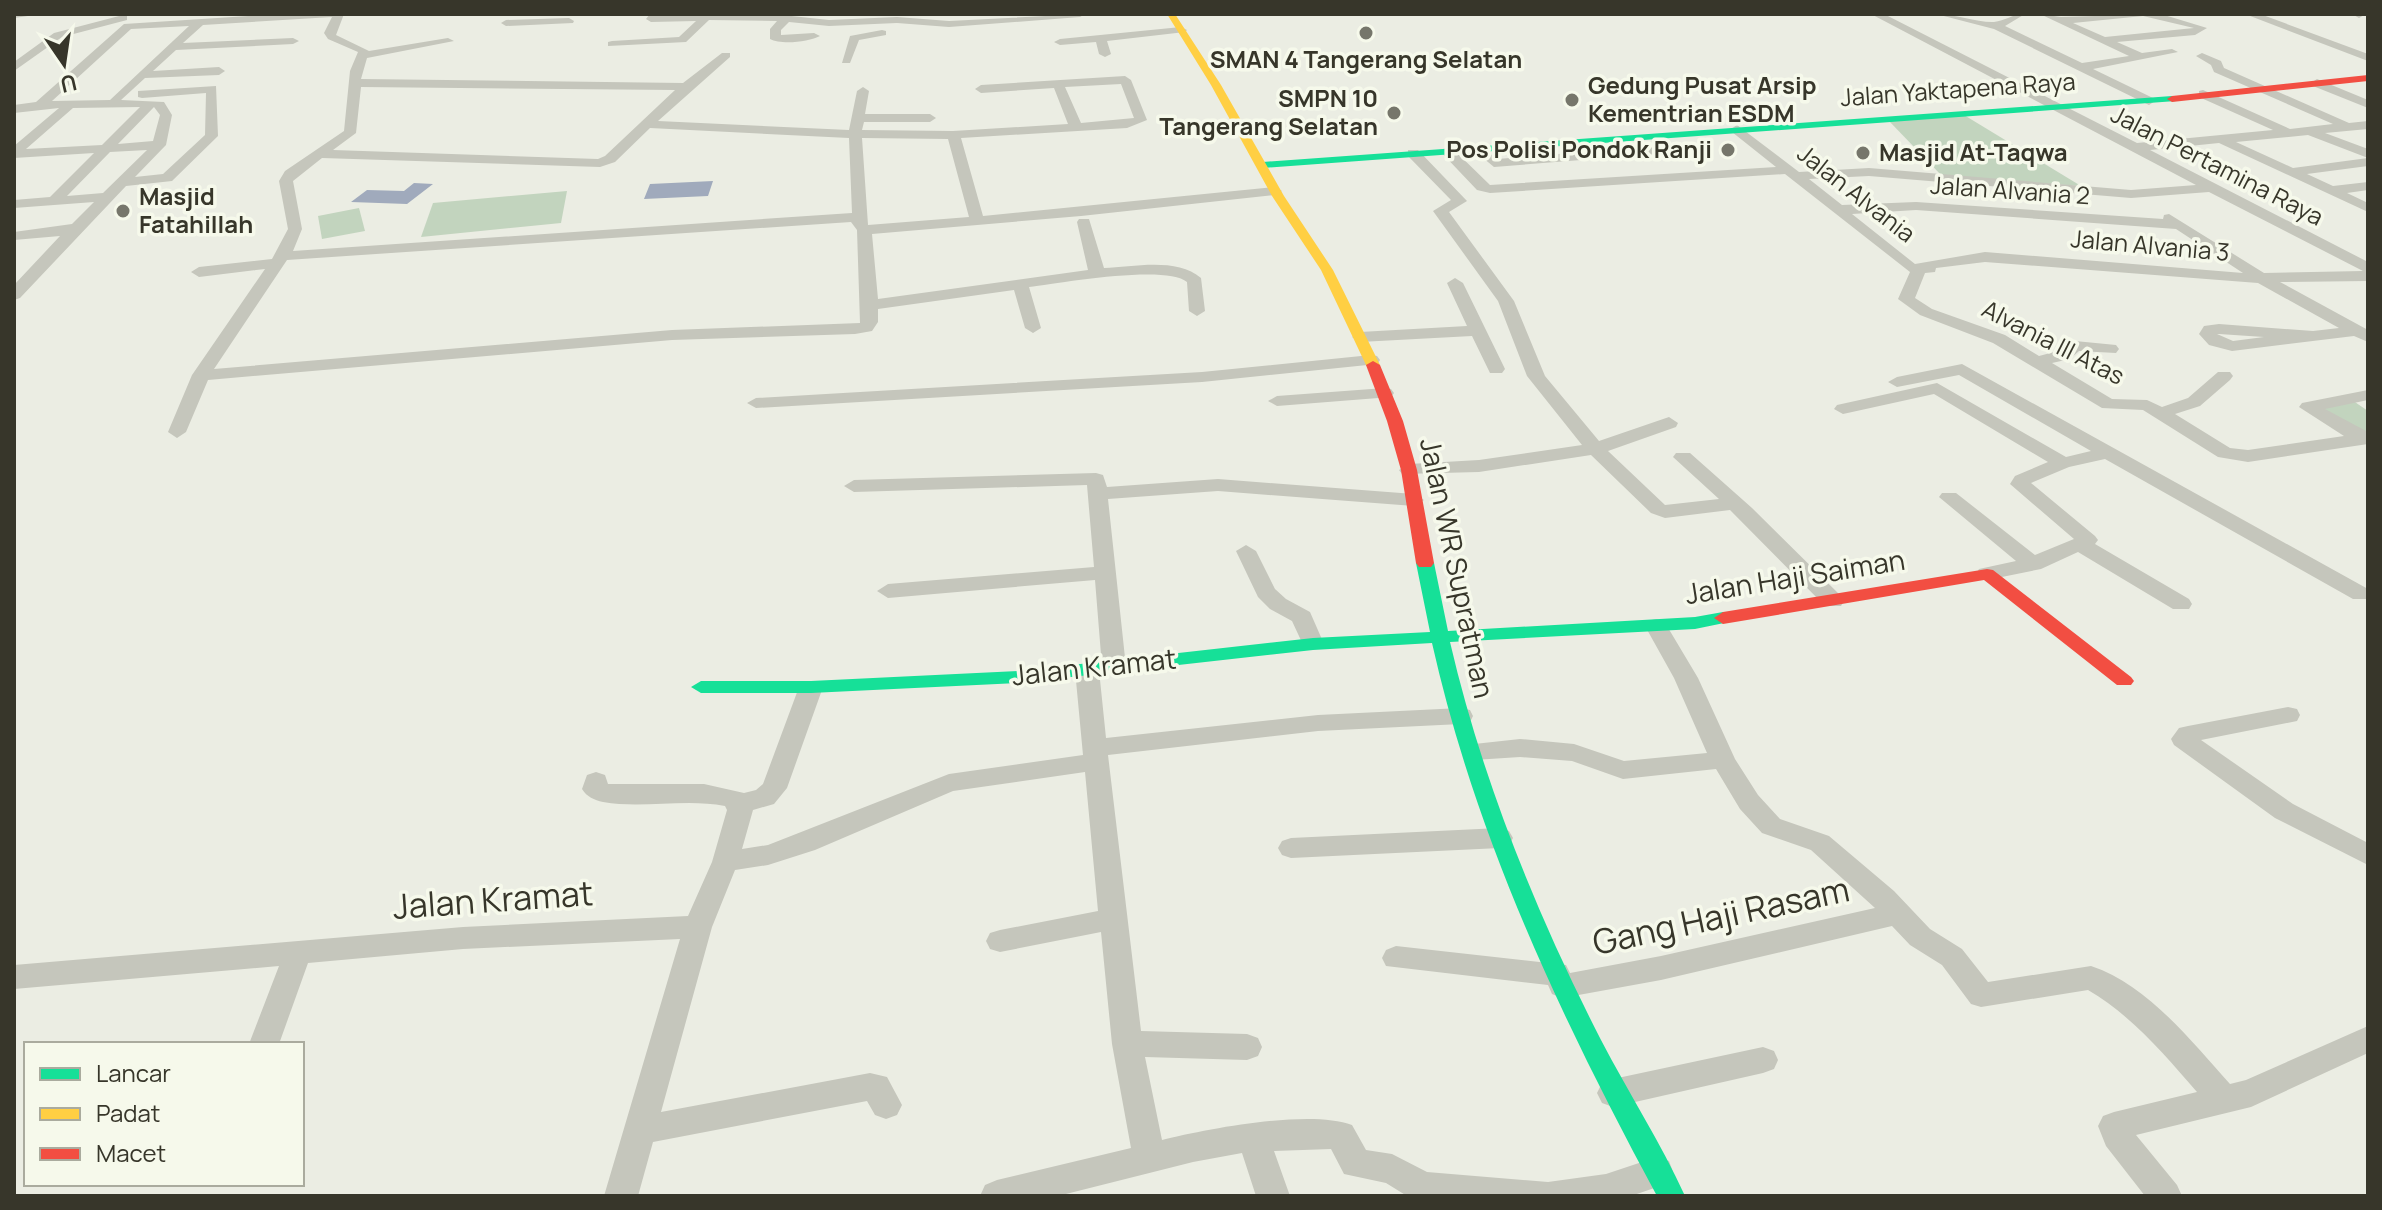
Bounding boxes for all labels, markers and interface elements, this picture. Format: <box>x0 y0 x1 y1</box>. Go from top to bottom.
north arrow <box>24 24 104 104</box>
marker: SMAN 4 Tangerang Selatan <box>1357 24 1375 42</box>
place label: SMAN 4 Tangerang Selatan <box>1210 42 1522 75</box>
street label: Jalan Yaktapena Raya <box>1839 64 2077 113</box>
text: U <box>57 67 80 100</box>
place label: Gedung Pusat Arsip Kementrian ESDM <box>1588 68 1816 129</box>
place label: SMPN 10 Tangerang Selatan <box>1159 81 1378 142</box>
marker: Gedung Pusat Arsip Kementrian ESDM <box>1563 91 1581 109</box>
street label: Jalan Pertamina Raya <box>2106 97 2329 233</box>
marker: SMPN 10 Tangerang Selatan <box>1385 104 1403 122</box>
place label: Pos Polisi Pondok Ranji <box>1446 132 1712 165</box>
place label: Masjid At-Taqwa <box>1879 135 2068 168</box>
street label: Jalan Alvania <box>1791 136 1923 249</box>
marker: Pos Polisi Pondok Ranji <box>1719 141 1737 159</box>
marker: Masjid At-Taqwa <box>1854 144 1872 162</box>
street label: Jalan Alvania 2 <box>1929 167 2091 212</box>
place label: Masjid Fatahillah <box>139 179 253 240</box>
marker: Masjid Fatahillah <box>114 202 132 220</box>
street label: Jalan Alvania 3 <box>2069 221 2231 268</box>
street label: Alvania III Atas <box>1977 292 2130 392</box>
street label: Jalan WR Supratman <box>1412 434 1504 701</box>
street label: Jalan Haji Saiman <box>1682 540 1907 612</box>
street label: Jalan Kramat <box>1010 638 1178 694</box>
street label: Gang Haji Rasam <box>1588 865 1853 965</box>
street label: Jalan Kramat <box>391 869 595 929</box>
legend <box>24 1042 304 1186</box>
text: Lancar <box>96 1056 171 1089</box>
text: Padat <box>96 1096 160 1129</box>
text: Macet <box>96 1136 166 1169</box>

